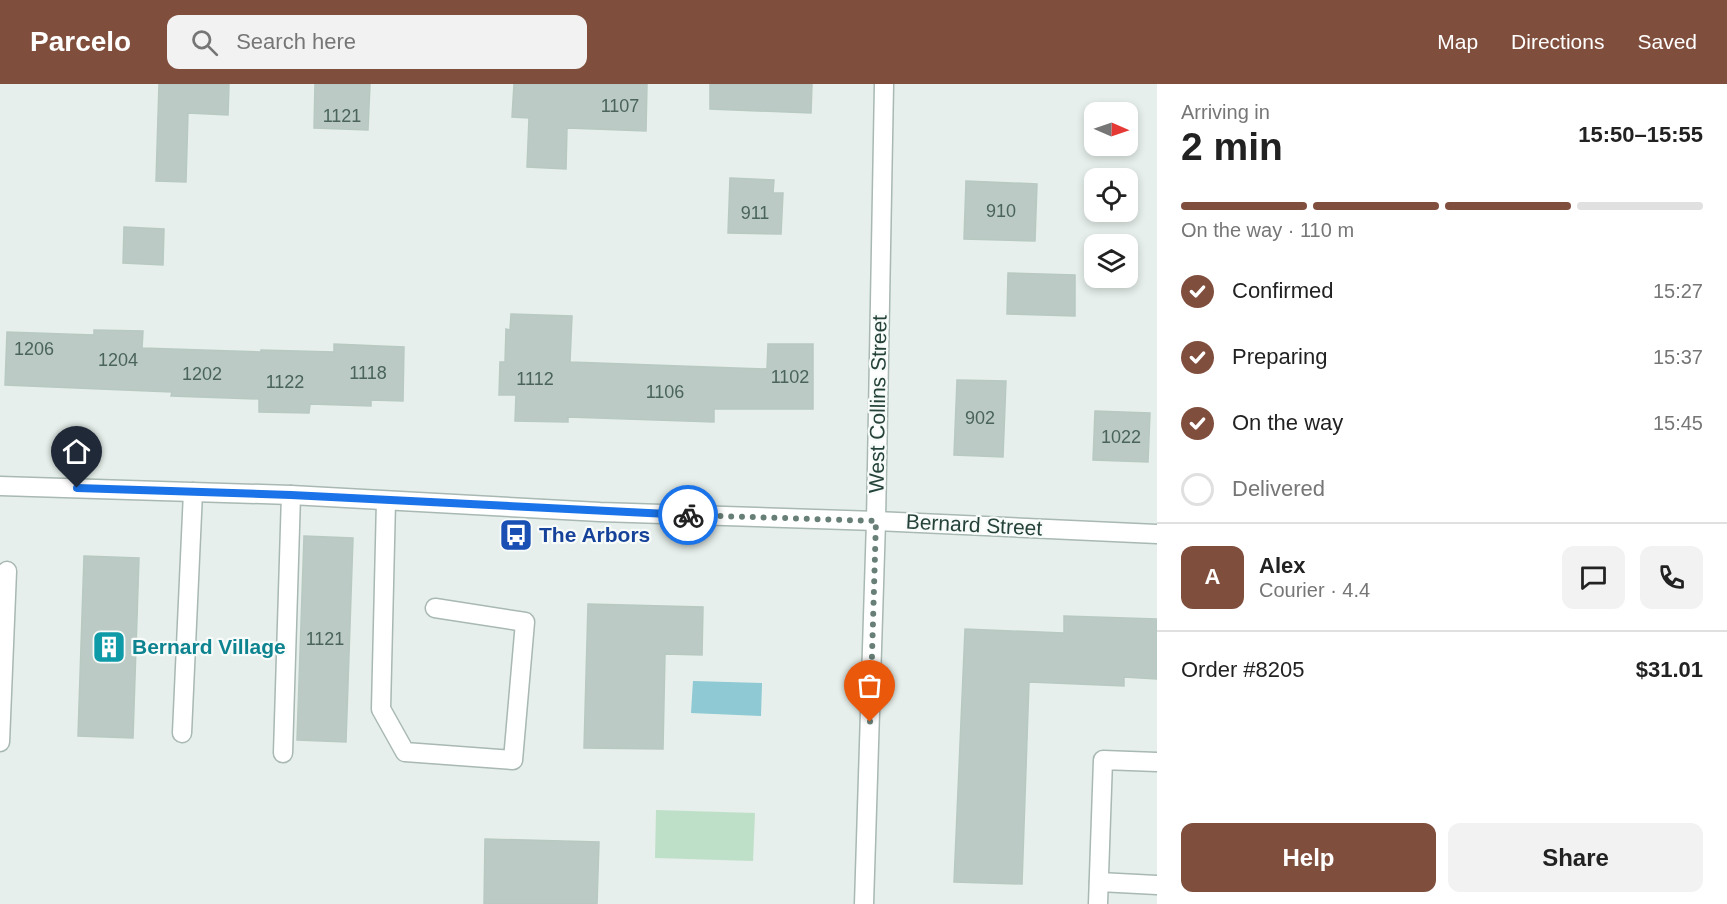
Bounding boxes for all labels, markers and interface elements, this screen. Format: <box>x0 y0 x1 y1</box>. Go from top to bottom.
search box <box>167 15 587 69</box>
text: Parcelo <box>30 26 131 57</box>
icon: search <box>188 26 221 59</box>
text: Search here <box>236 29 356 54</box>
text: Map <box>1437 30 1478 53</box>
text: Directions <box>1511 30 1604 53</box>
text: Saved <box>1637 30 1697 53</box>
house number: 1107 <box>601 96 639 116</box>
text: Arriving in <box>1181 101 1270 123</box>
north arrow <box>1084 102 1138 156</box>
map controls <box>1084 102 1138 288</box>
house number: 1121 <box>323 106 361 126</box>
text: 15:50–15:55 <box>1578 122 1703 147</box>
text: 2 min <box>1181 125 1283 168</box>
button: locate <box>1084 168 1138 222</box>
house number: 910 <box>986 201 1016 221</box>
house number: 911 <box>741 203 769 223</box>
text: On the way · 110 m <box>1181 219 1354 241</box>
button: layers <box>1084 234 1138 288</box>
icon: check <box>1181 275 1214 308</box>
text: Confirmed <box>1232 278 1333 303</box>
text: 15:27 <box>1653 280 1703 302</box>
street label: West Collins Street <box>864 315 891 493</box>
house number: 1206 <box>14 339 54 359</box>
icon: check <box>1181 341 1214 374</box>
text: Preparing <box>1232 344 1327 369</box>
text: 15:37 <box>1653 346 1703 368</box>
house number: 1204 <box>98 350 138 370</box>
house number: 1118 <box>349 363 387 383</box>
house number: 1202 <box>182 364 222 384</box>
house number: 1102 <box>771 367 809 387</box>
house number: 1112 <box>516 369 554 389</box>
house number: 1122 <box>266 372 304 392</box>
house number: 1106 <box>646 382 684 402</box>
icon: check <box>1181 407 1214 440</box>
house number: 902 <box>965 408 995 428</box>
text: On the way <box>1232 410 1343 435</box>
text: 15:45 <box>1653 412 1703 434</box>
pin <box>51 426 102 488</box>
house number: 1022 <box>1101 427 1141 447</box>
icon: home <box>60 435 93 468</box>
text: Delivered <box>1232 476 1325 501</box>
courier <box>658 485 718 545</box>
icon: bike <box>672 499 705 532</box>
street label: Bernard Street <box>905 509 1043 540</box>
bus stop icon: The Arbors <box>498 517 534 553</box>
place label: The Arbors <box>539 523 650 546</box>
button: chat <box>1562 546 1625 609</box>
button: phone <box>1640 546 1703 609</box>
text: Alex <box>1259 553 1305 578</box>
text: A <box>1205 564 1220 589</box>
text: Courier · 4.4 <box>1259 579 1370 601</box>
building icon: Bernard Village <box>91 629 127 665</box>
house number: 1121 <box>306 629 344 649</box>
place label: Bernard Village <box>132 635 286 658</box>
text: Order #8205 <box>1181 657 1305 682</box>
text: $31.01 <box>1636 657 1703 682</box>
pin <box>844 660 895 722</box>
icon: bag <box>853 669 886 702</box>
button: Help <box>1181 823 1436 892</box>
button: Share <box>1448 823 1703 892</box>

